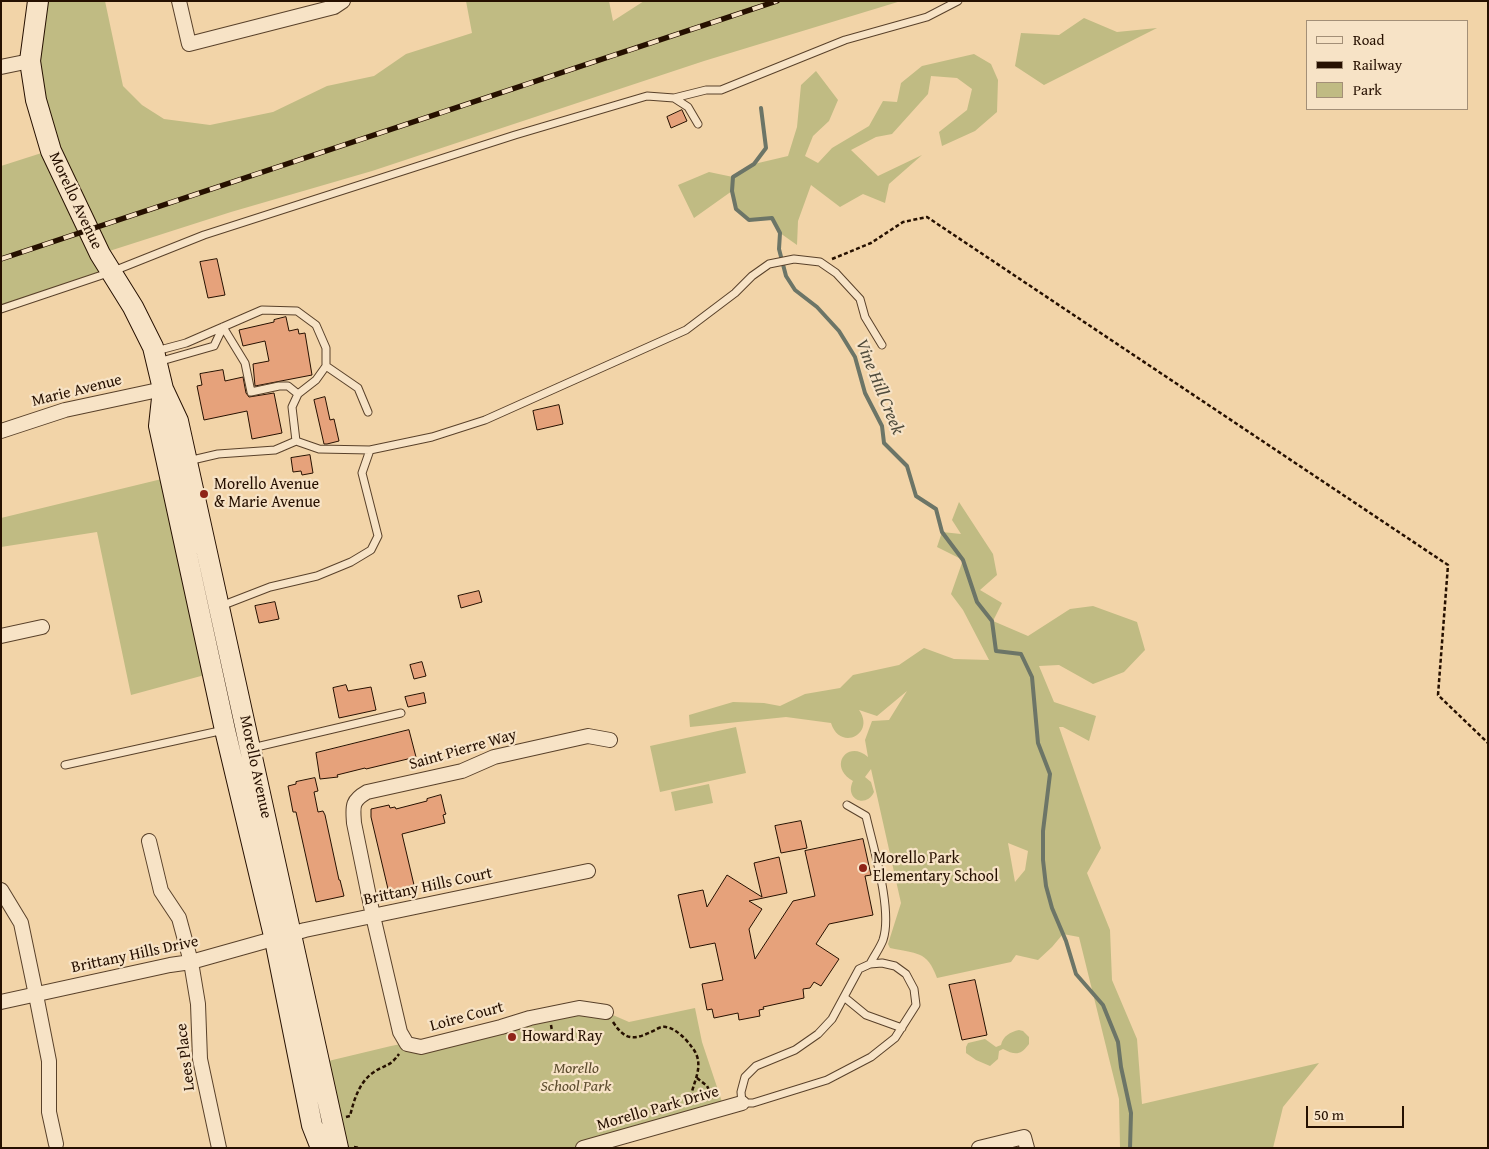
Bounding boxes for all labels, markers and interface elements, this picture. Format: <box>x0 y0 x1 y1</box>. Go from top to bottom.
legend <box>1306 20 1469 110</box>
text: Road <box>1353 29 1384 50</box>
text: Railway <box>1353 54 1402 75</box>
text: Park <box>1353 79 1382 100</box>
street label: Morello Avenue <box>44 149 106 253</box>
water label: Vine Hill Creek <box>850 336 908 438</box>
street label: Marie Avenue <box>30 371 124 411</box>
place label: Morello Avenue & Marie Avenue <box>214 475 320 513</box>
marker: Morello Avenue & Marie Avenue <box>198 488 210 500</box>
street label: Morello Avenue <box>235 714 275 820</box>
street label: Saint Pierre Way <box>407 725 519 775</box>
place label: Morello Park Elementary School <box>873 849 998 887</box>
marker: Morello Park Elementary School <box>857 862 869 874</box>
street label: Brittany Hills Court <box>362 864 494 910</box>
street label: Brittany Hills Drive <box>70 932 200 978</box>
street label: Loire Court <box>428 998 506 1036</box>
street label: Lees Place <box>172 1022 200 1092</box>
place label: Howard Ray <box>522 1027 602 1047</box>
marker: Howard Ray <box>506 1031 518 1043</box>
park label: Morello School Park <box>541 1059 611 1097</box>
street label: Morello Park Drive <box>595 1082 721 1136</box>
scale bar <box>1309 1096 1406 1128</box>
text: 50 m <box>1314 1104 1344 1125</box>

